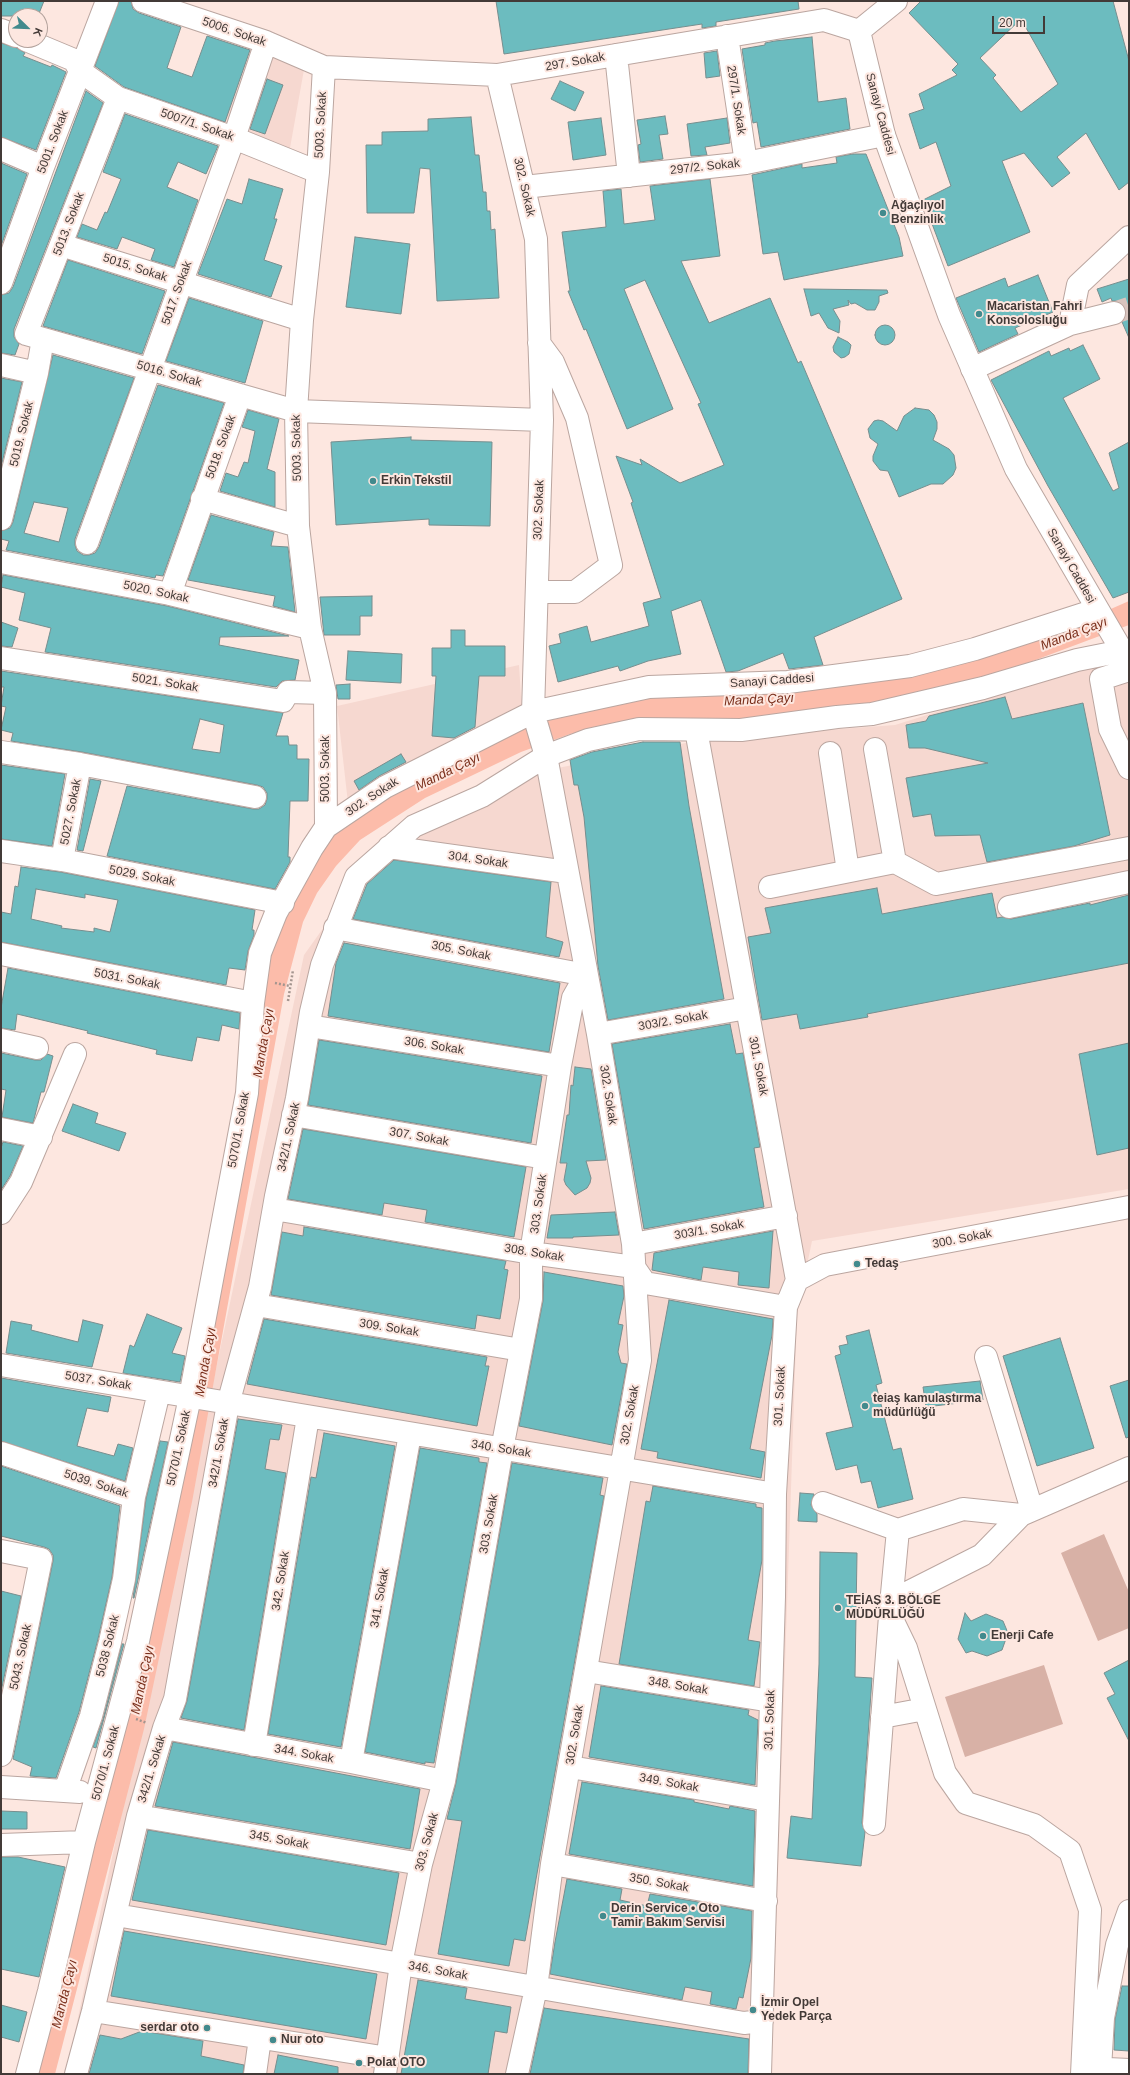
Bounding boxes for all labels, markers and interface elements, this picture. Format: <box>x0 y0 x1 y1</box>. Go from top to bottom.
north arrow <box>8 8 48 48</box>
scale bar <box>994 8 1047 34</box>
street label: 5006. Sokak <box>200 14 268 50</box>
text: 20 m <box>999 16 1026 30</box>
text: K <box>31 26 45 38</box>
street label: 297. Sokak <box>544 50 606 74</box>
street label: 297/1. Sokak <box>723 64 749 136</box>
street label: Sanayi Caddesi <box>862 72 898 156</box>
street label: 5003. Sokak <box>312 91 330 159</box>
street label: 5007/1. Sokak <box>158 106 236 144</box>
street label: 5001. Sokak <box>34 108 72 176</box>
street label: 302. Sokak <box>510 156 538 218</box>
street label: 297/2. Sokak <box>669 156 741 178</box>
street label: 5013. Sokak <box>50 190 88 258</box>
place label: Ağaçlıyol Benzinlik <box>891 199 944 227</box>
marker: Ağaçlıyol Benzinlik <box>878 208 888 218</box>
street label: 5015. Sokak <box>101 251 169 285</box>
street label: 5017. Sokak <box>159 259 195 327</box>
place label: Macaristan Fahri Konsolosluğu <box>987 300 1082 328</box>
marker: Macaristan Fahri Konsolosluğu <box>974 309 984 319</box>
street label: 5016. Sokak <box>135 358 203 390</box>
street label: 5019. Sokak <box>7 400 37 468</box>
street label: 5018. Sokak <box>203 413 239 481</box>
street label: 5003. Sokak <box>289 415 305 481</box>
place label: Erkin Tekstil <box>381 474 451 488</box>
marker: Erkin Tekstil <box>368 476 378 486</box>
street label: 302. Sokak <box>531 480 547 540</box>
street label: Sanayi Caddesi <box>1044 526 1098 606</box>
street label: 5020. Sokak <box>122 578 190 606</box>
water label: Manda Çayı <box>1038 614 1110 654</box>
street label: 5021. Sokak <box>131 671 199 695</box>
street label: Sanayi Caddesi <box>730 671 814 691</box>
water label: Manda Çayı <box>724 690 794 710</box>
street label: 5003. Sokak <box>319 736 333 802</box>
water label: Manda Çayı <box>413 750 483 794</box>
street label: 302. Sokak <box>343 775 401 819</box>
street label: 5027. Sokak <box>58 778 84 846</box>
street label: 304. Sokak <box>447 849 509 871</box>
street label: 5029. Sokak <box>108 863 176 889</box>
street label: 305. Sokak <box>430 938 492 964</box>
street label: 5031. Sokak <box>93 966 161 992</box>
water label: Manda Çayı <box>250 1007 278 1079</box>
street label: 303/2. Sokak <box>637 1008 709 1034</box>
street label: 306. Sokak <box>403 1034 465 1058</box>
street label: 301. Sokak <box>745 1035 771 1097</box>
street label: 302. Sokak <box>596 1064 620 1126</box>
street label: 5070/1. Sokak <box>225 1091 253 1169</box>
street label: 342/1. Sokak <box>275 1101 303 1173</box>
street label: 307. Sokak <box>388 1125 450 1149</box>
street label: 303. Sokak <box>528 1173 550 1235</box>
street label: 303/1. Sokak <box>673 1217 745 1243</box>
street label: 300. Sokak <box>931 1226 993 1252</box>
street label: 308. Sokak <box>503 1241 565 1265</box>
place label: Tedaş <box>865 1257 899 1271</box>
marker: Tedaş <box>852 1259 862 1269</box>
street label: 309. Sokak <box>358 1316 420 1340</box>
water label: Manda Çayı <box>192 1326 220 1398</box>
street label: 301. Sokak <box>771 1366 789 1426</box>
street label: 5037. Sokak <box>64 1369 132 1393</box>
street label: 302. Sokak <box>618 1384 642 1446</box>
place label: teiaş kamulaştırma müdürlüğü <box>873 1392 981 1420</box>
marker: teiaş kamulaştırma müdürlüğü <box>860 1401 870 1411</box>
street label: 5070/1. Sokak <box>164 1409 194 1487</box>
street label: 342/1. Sokak <box>206 1417 232 1489</box>
street label: 340. Sokak <box>470 1437 532 1461</box>
street label: 5039. Sokak <box>62 1467 130 1501</box>
street label: 303. Sokak <box>477 1493 501 1555</box>
street label: 342. Sokak <box>269 1550 293 1612</box>
street label: 341. Sokak <box>368 1567 392 1629</box>
place label: TEİAŞ 3. BÖLGE MÜDÜRLÜĞÜ <box>846 1594 941 1622</box>
marker: TEİAŞ 3. BÖLGE MÜDÜRLÜĞÜ <box>833 1603 843 1613</box>
street label: 5038 Sokak <box>93 1614 123 1678</box>
street label: 5043. Sokak <box>7 1623 35 1691</box>
place label: Enerji Cafe <box>991 1629 1054 1643</box>
marker: Enerji Cafe <box>978 1631 988 1641</box>
water label: Manda Çayı <box>128 1644 158 1716</box>
street label: 348. Sokak <box>647 1674 709 1698</box>
street label: 301. Sokak <box>762 1690 778 1750</box>
street label: 302. Sokak <box>563 1704 587 1766</box>
street label: 5070/1. Sokak <box>89 1724 123 1802</box>
street label: 342/1. Sokak <box>135 1733 169 1805</box>
street label: 344. Sokak <box>273 1742 335 1766</box>
street label: 349. Sokak <box>638 1771 700 1795</box>
street label: 303. Sokak <box>412 1811 442 1873</box>
street label: 345. Sokak <box>248 1828 310 1852</box>
street label: 350. Sokak <box>628 1871 690 1895</box>
place label: Derin Service • Oto Tamir Bakım Servisi <box>611 1902 725 1930</box>
marker: Derin Service • Oto Tamir Bakım Servisi <box>598 1911 608 1921</box>
water label: Manda Çayı <box>49 1958 81 2030</box>
street label: 346. Sokak <box>407 1959 469 1983</box>
place label: İzmir Opel Yedek Parça <box>761 1996 832 2024</box>
marker: İzmir Opel Yedek Parça <box>748 2005 758 2015</box>
place label: serdar oto <box>140 2021 199 2035</box>
marker: serdar oto <box>202 2023 212 2033</box>
place label: Nur oto <box>281 2033 324 2047</box>
marker: Nur oto <box>268 2035 278 2045</box>
place label: Polat OTO <box>367 2056 425 2070</box>
marker: Polat OTO <box>354 2058 364 2068</box>

